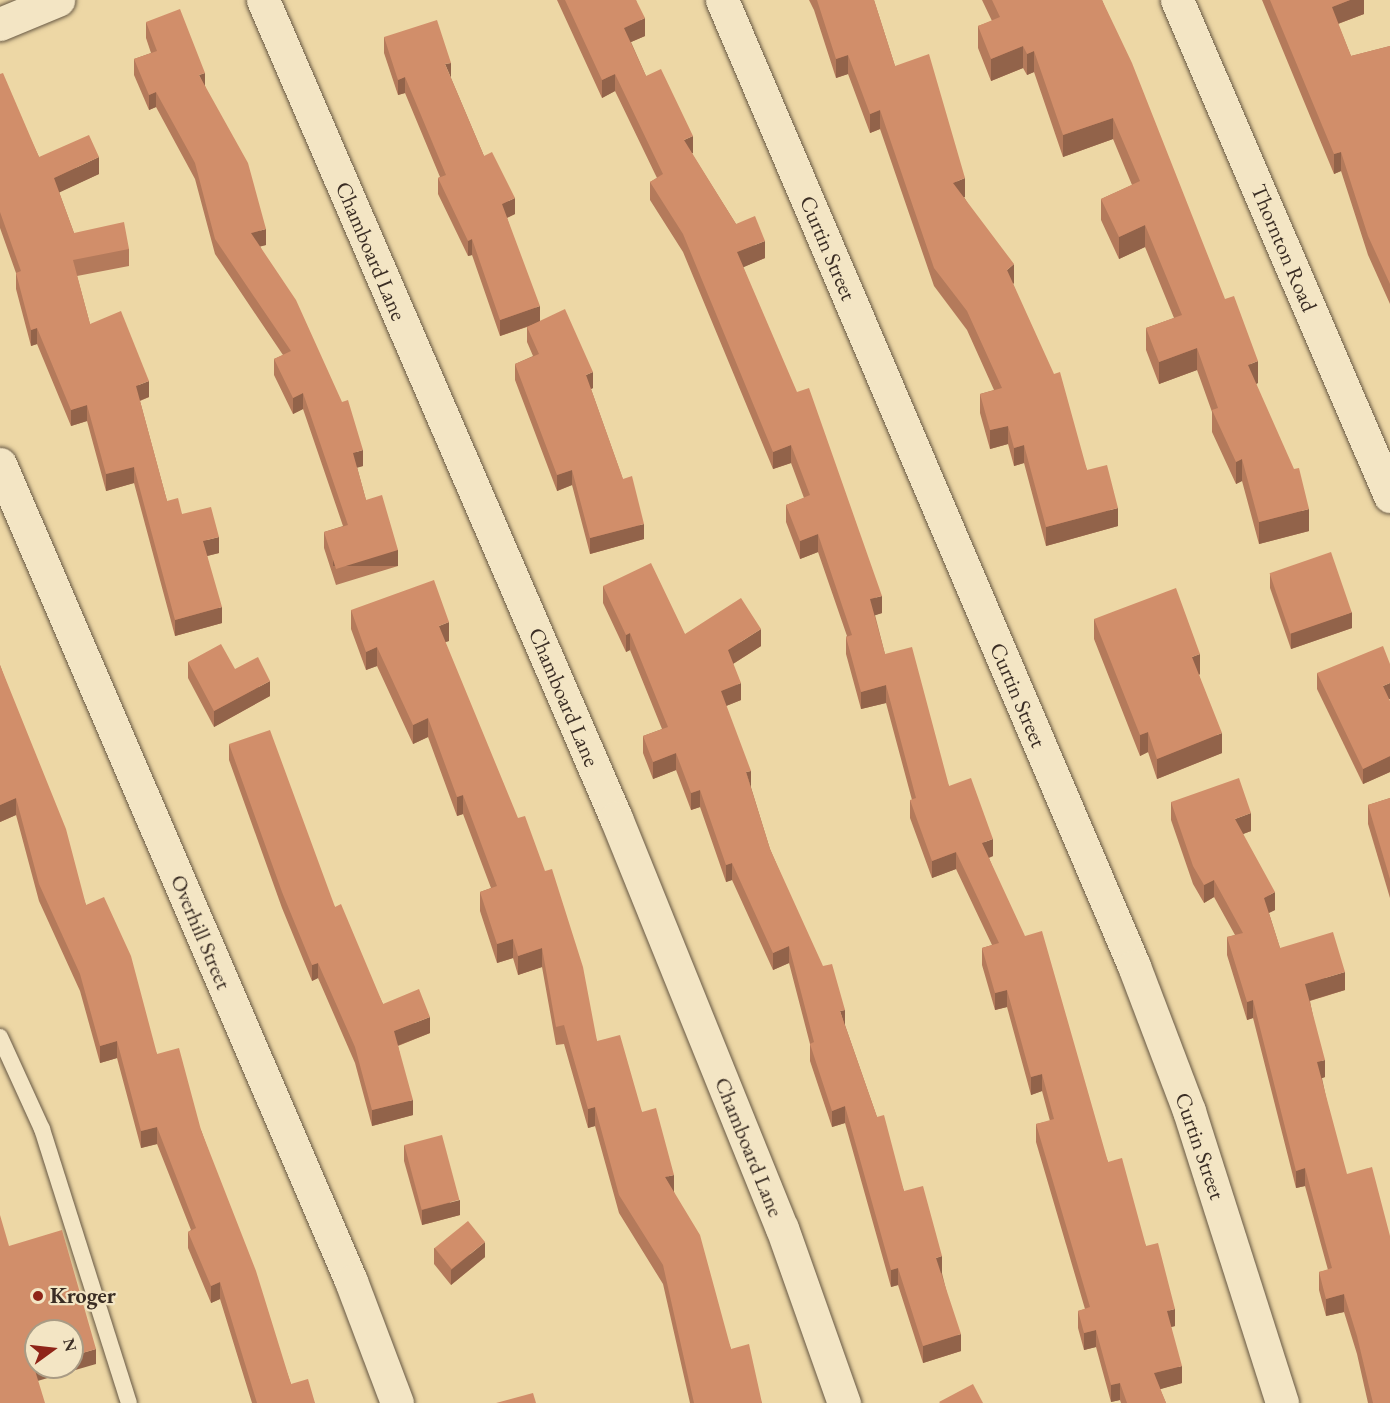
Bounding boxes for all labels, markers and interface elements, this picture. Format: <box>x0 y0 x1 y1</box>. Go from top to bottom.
street label: Chamboard Lane <box>330 178 412 324</box>
street label: Thornton Road <box>1245 180 1323 316</box>
street label: Curtin Street <box>794 192 862 304</box>
street label: Chamboard Lane <box>523 624 605 770</box>
street label: Curtin Street <box>984 639 1052 751</box>
street label: Overhill Street <box>165 871 237 993</box>
street label: Chamboard Lane <box>709 1073 789 1221</box>
street label: Curtin Street <box>1169 1089 1231 1203</box>
place label: Kroger <box>50 1283 116 1309</box>
marker: Kroger <box>31 1289 45 1303</box>
north arrow <box>24 1319 84 1379</box>
text: N <box>58 1336 82 1354</box>

